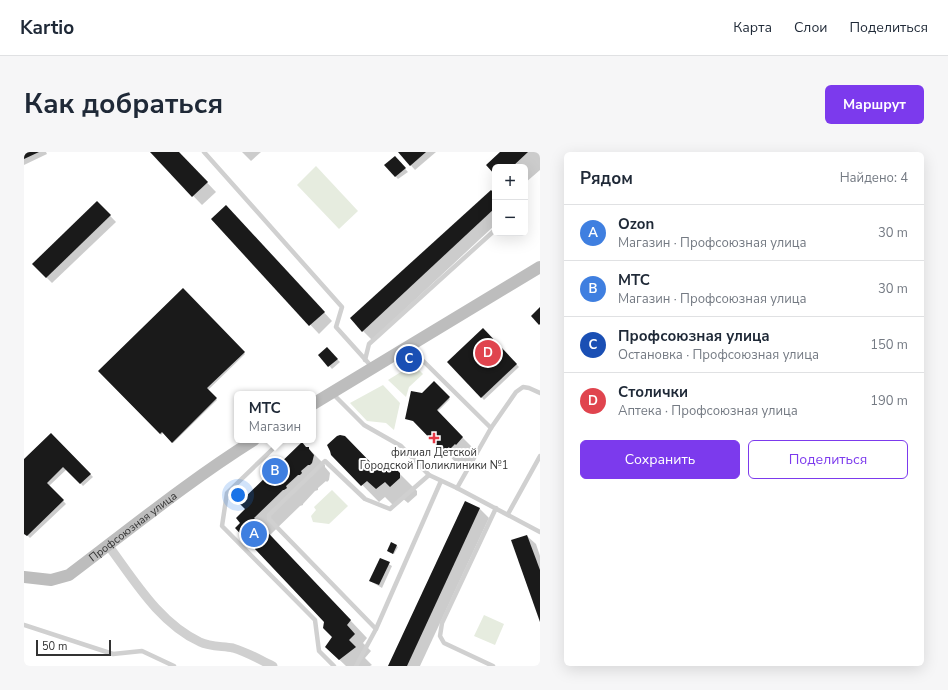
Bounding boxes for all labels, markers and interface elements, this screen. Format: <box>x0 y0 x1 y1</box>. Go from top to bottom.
text: Kartio <box>20 15 74 41</box>
text: Карта <box>733 18 772 37</box>
text: Слои <box>794 18 828 37</box>
text: Поделиться <box>850 18 928 37</box>
text: Как добраться <box>24 85 223 123</box>
button: Маршрут <box>825 85 924 124</box>
map controls <box>492 164 528 236</box>
button: + <box>492 164 528 200</box>
text: Рядом <box>580 167 633 190</box>
text: Найдено: 4 <box>840 169 908 187</box>
button: − <box>492 200 528 236</box>
text: Ozon <box>618 214 654 234</box>
text: A <box>588 224 598 242</box>
text: 30 m <box>878 224 908 242</box>
text: Магазин · Профсоюзная улица <box>618 234 807 252</box>
text: МТС <box>618 270 650 290</box>
text: B <box>589 280 597 298</box>
text: 30 m <box>878 280 908 298</box>
text: Магазин · Профсоюзная улица <box>618 290 807 308</box>
text: Профсоюзная улица <box>618 326 770 346</box>
text: C <box>589 336 597 354</box>
text: 150 m <box>870 336 908 354</box>
pin: D <box>475 338 501 368</box>
pin: C <box>396 344 422 374</box>
text: Остановка · Профсоюзная улица <box>618 346 819 364</box>
text: Столички <box>618 382 688 402</box>
popup <box>234 391 316 443</box>
text: D <box>588 392 598 410</box>
text: 190 m <box>870 392 908 410</box>
text: МТС <box>249 398 281 418</box>
text: Аптека · Профсоюзная улица <box>618 402 798 420</box>
text: Магазин <box>249 418 301 436</box>
marker: филиал Детской Городской Поликлиники №1 <box>428 432 440 444</box>
button: Сохранить <box>580 440 740 479</box>
button: Поделиться <box>748 440 908 479</box>
place label: филиал Детской Городской Поликлиники №1 <box>360 445 508 473</box>
pin: B <box>262 456 288 486</box>
your location <box>228 485 248 505</box>
street label: Профсоюзная улица <box>86 488 180 565</box>
pin: A <box>241 519 267 549</box>
scale bar <box>36 638 111 657</box>
text: 50 m <box>42 639 67 654</box>

